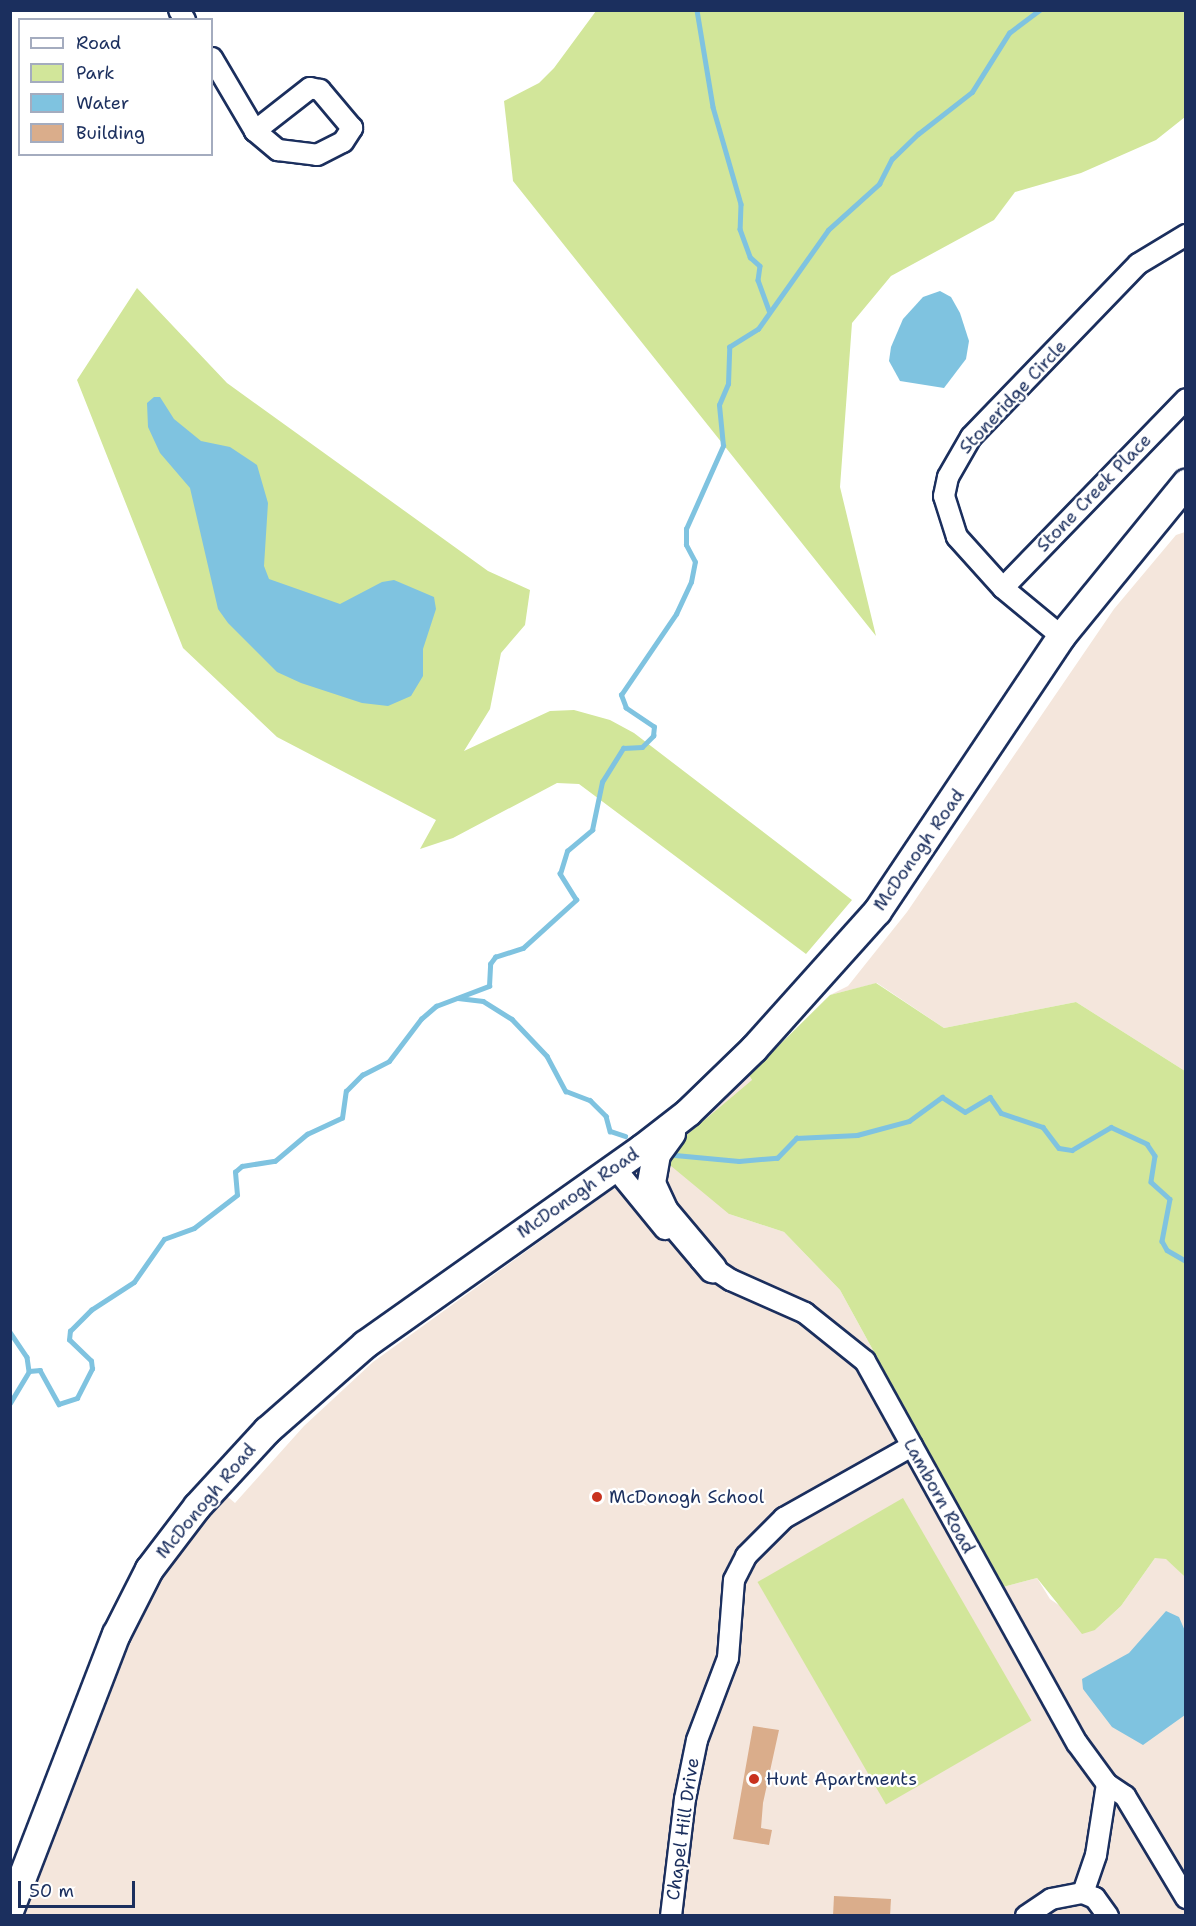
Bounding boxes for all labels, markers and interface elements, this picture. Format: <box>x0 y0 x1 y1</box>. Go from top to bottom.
legend <box>18 18 213 156</box>
text: Road <box>76 31 121 55</box>
text: Park <box>76 61 115 85</box>
text: Water <box>76 91 129 115</box>
text: Building <box>76 121 145 145</box>
street label: Stoneridge Circle <box>955 336 1071 458</box>
street label: Stone Creek Place <box>1032 430 1156 556</box>
street label: McDonogh Road <box>869 785 969 915</box>
street label: McDonogh Road <box>513 1143 643 1243</box>
street label: Lamborn Road <box>899 1435 979 1557</box>
street label: McDonogh Road <box>152 1439 260 1563</box>
place label: McDonogh School <box>609 1486 764 1508</box>
marker: McDonogh School <box>590 1490 604 1504</box>
street label: Chapel Hill Drive <box>662 1756 704 1902</box>
place label: Hunt Apartments <box>766 1768 917 1790</box>
marker: Hunt Apartments <box>747 1772 761 1786</box>
scale bar <box>21 1869 138 1907</box>
text: 50 m <box>29 1879 74 1903</box>

